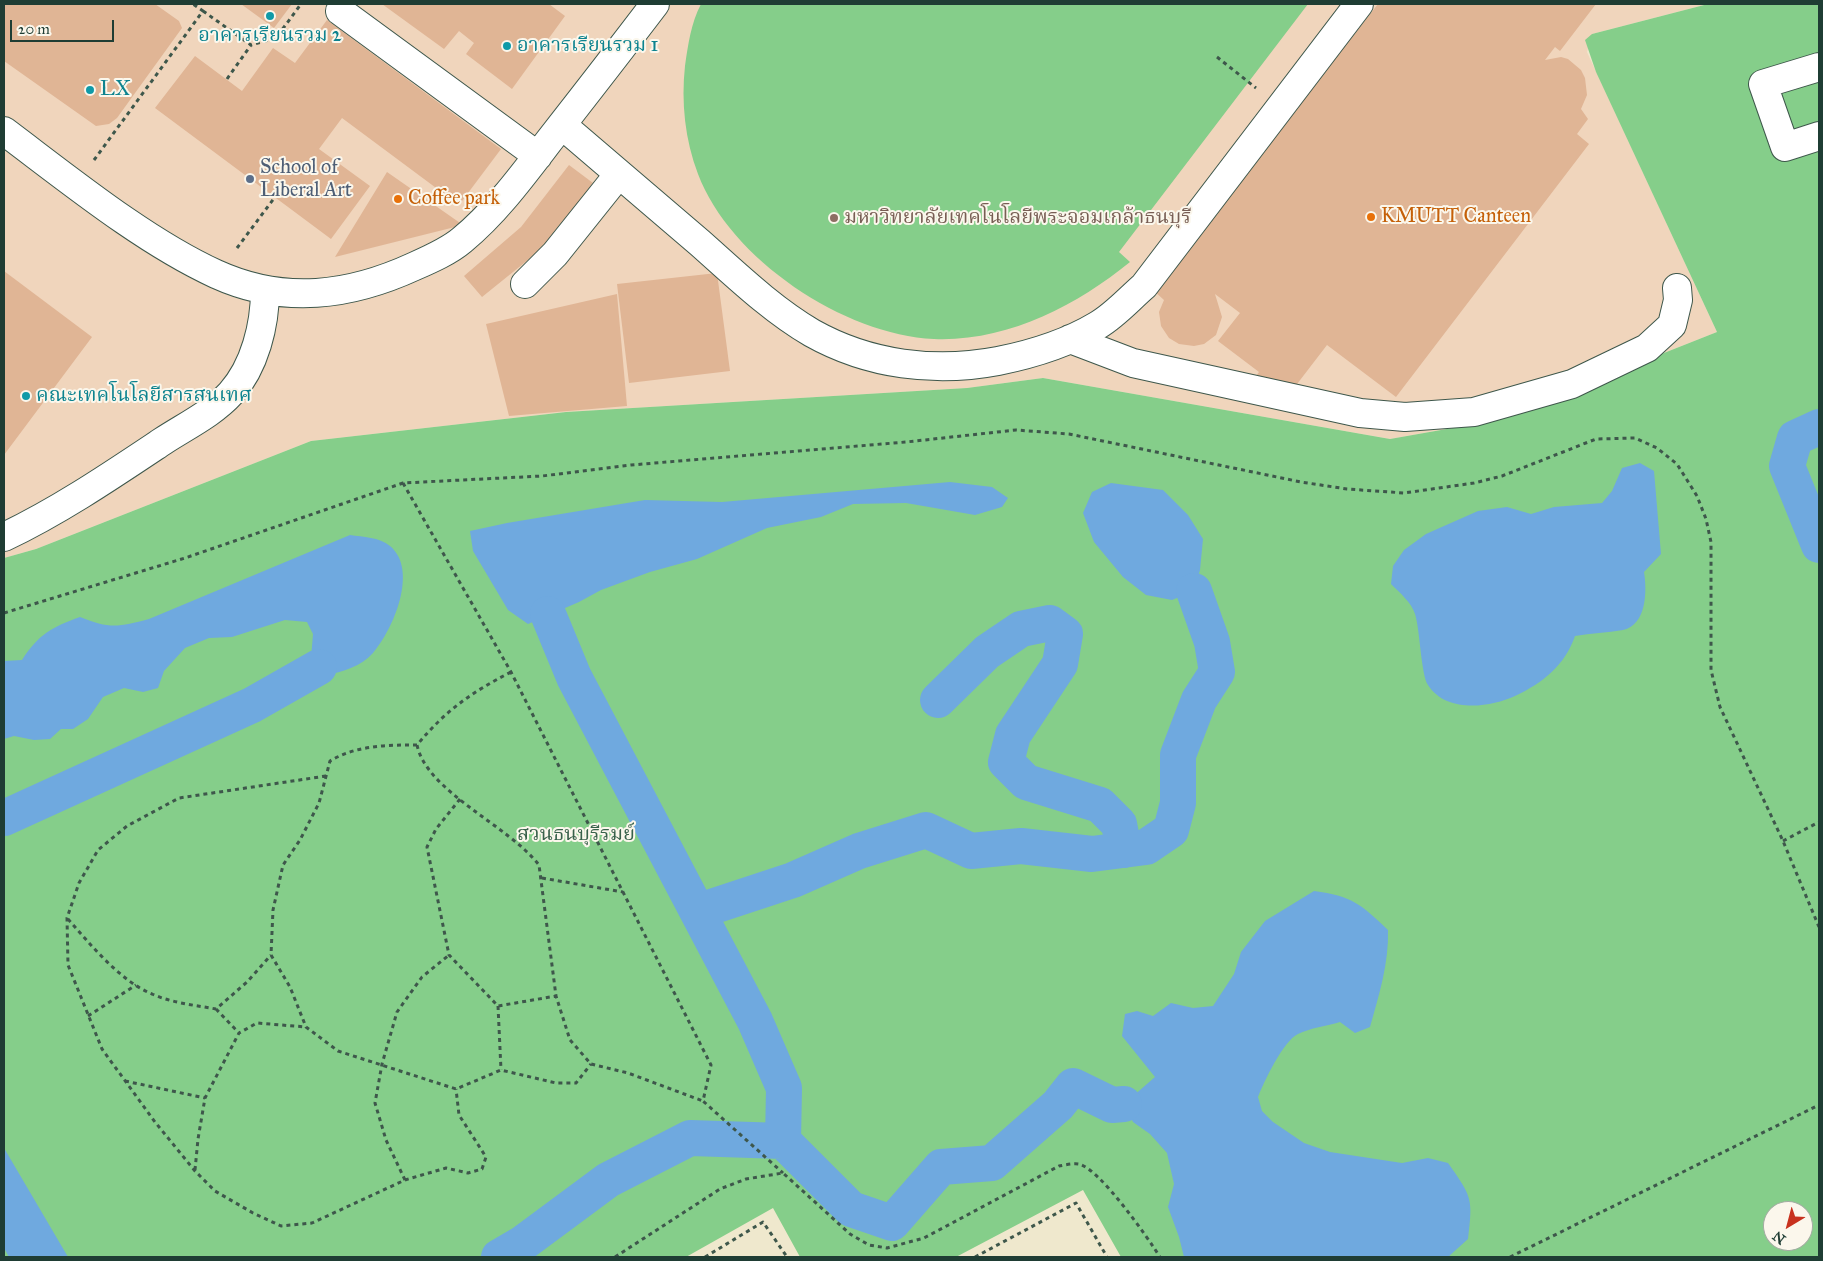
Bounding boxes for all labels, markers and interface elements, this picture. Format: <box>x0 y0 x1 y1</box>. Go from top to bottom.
scale bar <box>12 10 116 42</box>
marker: อาคารเรียนรวม 2 <box>264 10 276 22</box>
text: 20 m <box>18 20 50 38</box>
place label: อาคารเรียนรวม 2 <box>198 24 342 48</box>
place label: อาคารเรียนรวม 1 <box>517 34 658 58</box>
marker: อาคารเรียนรวม 1 <box>501 40 513 52</box>
place label: LX <box>100 78 130 102</box>
marker: LX <box>84 84 96 96</box>
place label: School of Liberal Art <box>260 156 352 203</box>
marker: School of Liberal Art <box>244 173 256 185</box>
place label: Coffee park <box>408 187 500 211</box>
marker: Coffee park <box>392 193 404 205</box>
place label: KMUTT Canteen <box>1381 205 1531 229</box>
place label: มหาวิทยาลัยเทคโนโลยีพระจอมเกล้าธนบุรี <box>844 206 1191 230</box>
marker: KMUTT Canteen <box>1365 211 1377 223</box>
marker: มหาวิทยาลัยเทคโนโลยีพระจอมเกล้าธนบุรี <box>828 212 840 224</box>
place label: คณะเทคโนโลยีสารสนเทศ <box>36 384 252 408</box>
marker: คณะเทคโนโลยีสารสนเทศ <box>20 390 32 402</box>
park label: สวนธนบุรีรมย์ <box>517 823 635 847</box>
north arrow <box>1763 1201 1813 1251</box>
text: N <box>1769 1227 1789 1248</box>

